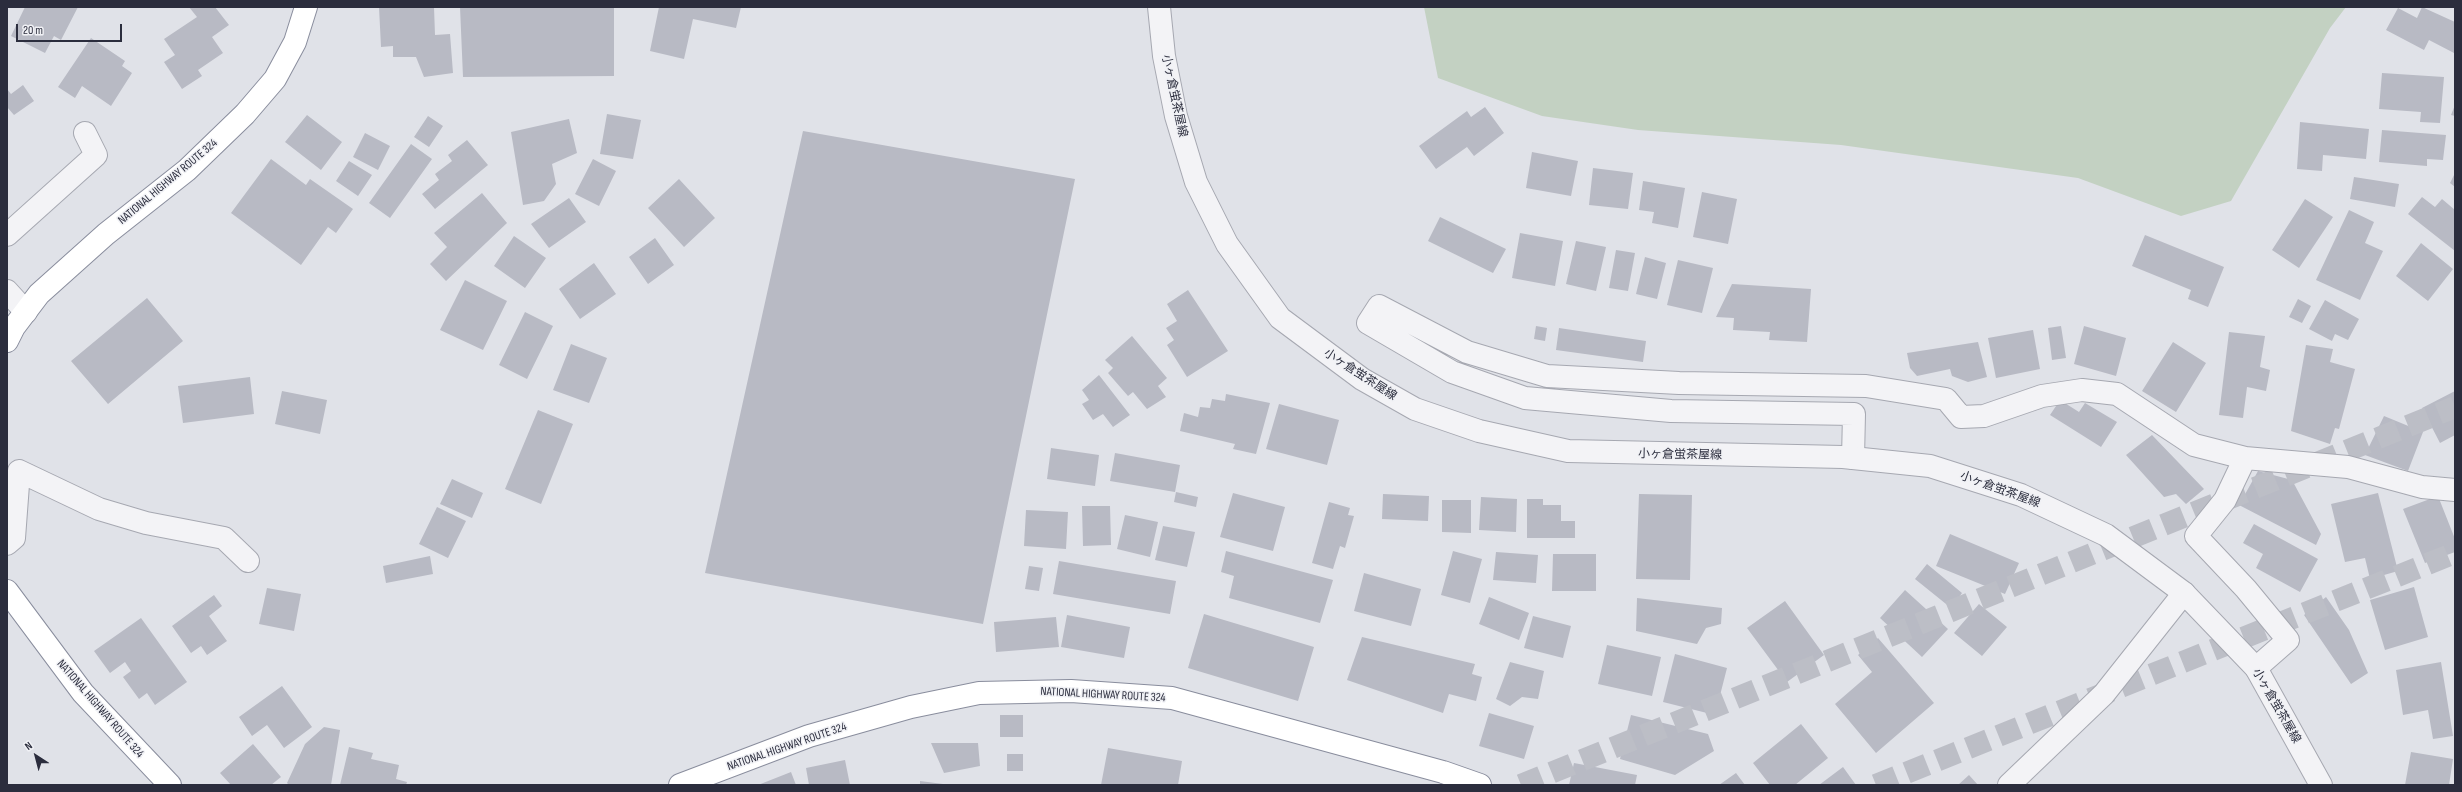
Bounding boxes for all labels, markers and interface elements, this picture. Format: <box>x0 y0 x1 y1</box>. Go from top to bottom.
scale bar <box>18 16 124 42</box>
text: 20 m <box>23 23 43 38</box>
street label: 小ヶ倉蛍茶屋線 <box>1158 53 1190 139</box>
street label: NATIONAL HIGHWAY ROUTE 324 <box>115 136 221 228</box>
street label: 小ヶ倉蛍茶屋線 <box>1321 346 1399 404</box>
street label: 小ヶ倉蛍茶屋線 <box>1638 447 1722 463</box>
street label: 小ヶ倉蛍茶屋線 <box>1958 469 2042 511</box>
street label: NATIONAL HIGHWAY ROUTE 324 <box>53 657 147 761</box>
street label: 小ヶ倉蛍茶屋線 <box>2249 666 2303 746</box>
street label: NATIONAL HIGHWAY ROUTE 324 <box>1040 685 1166 705</box>
street label: NATIONAL HIGHWAY ROUTE 324 <box>725 720 849 774</box>
north arrow <box>16 736 56 776</box>
text: N <box>22 739 35 753</box>

